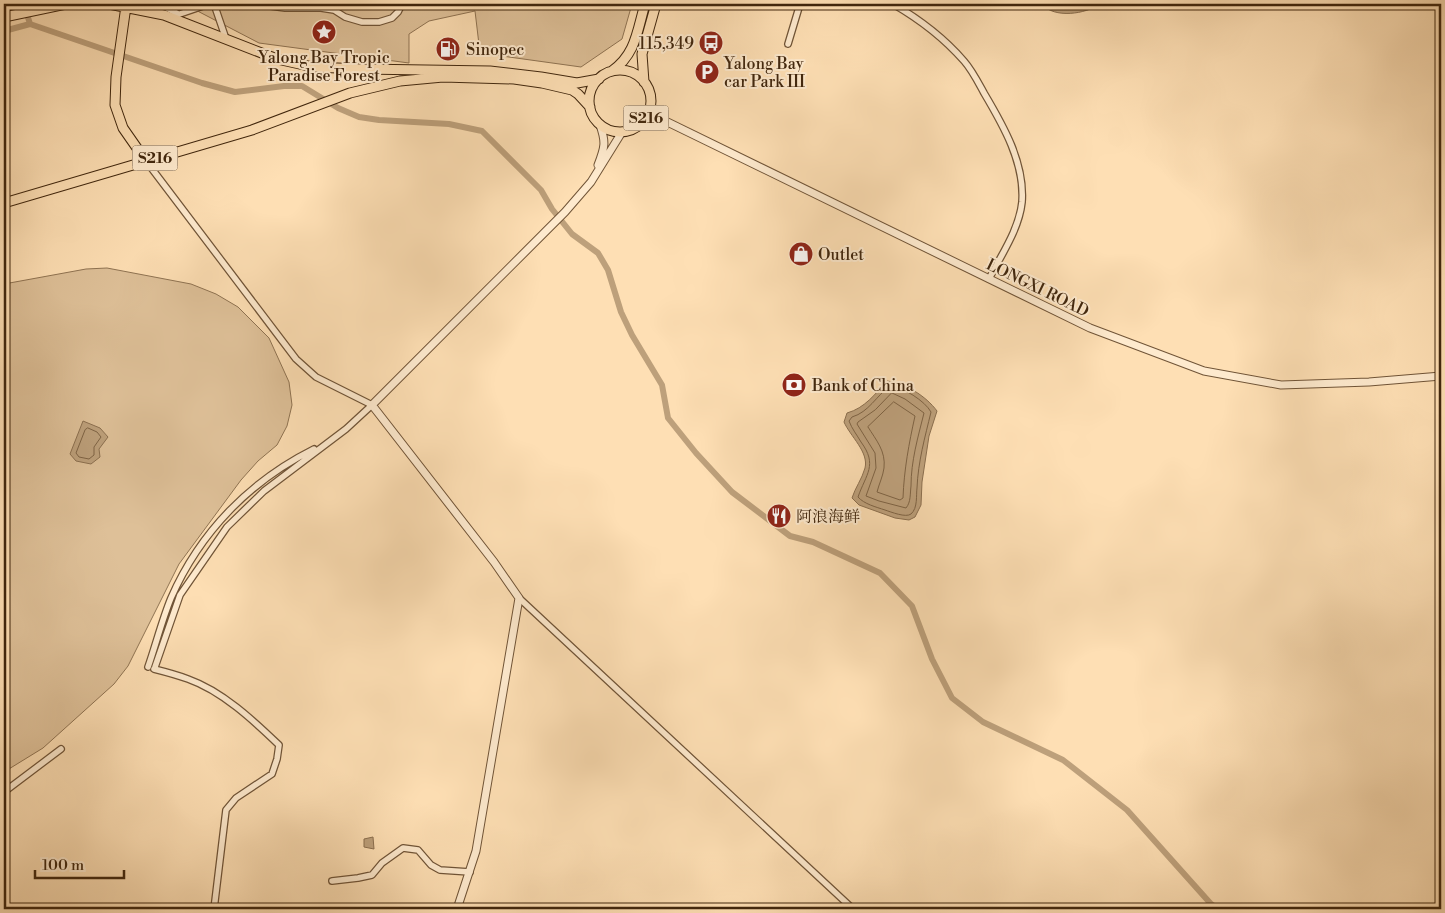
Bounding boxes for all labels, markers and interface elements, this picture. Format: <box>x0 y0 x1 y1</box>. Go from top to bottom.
place icon: Yalong Bay Tropic Paradise Forest <box>311 19 337 45</box>
bus stop icon: 115,349 <box>698 30 724 56</box>
place label: 115,349 <box>639 34 694 54</box>
fuel station icon: Sinopec <box>435 36 461 62</box>
place label: Sinopec <box>466 40 524 60</box>
place label: Yalong Bay Tropic Paradise Forest <box>257 48 390 86</box>
place label: Yalong Bay car Park III <box>723 54 805 92</box>
parking icon: Yalong Bay car Park III <box>694 59 720 85</box>
road number: S216 <box>624 106 668 130</box>
road number: S216 <box>132 146 178 170</box>
shop icon: Outlet <box>788 241 814 267</box>
place label: Outlet <box>818 245 864 265</box>
street label: LONGXI ROAD <box>983 254 1092 321</box>
bank icon: Bank of China <box>781 372 807 398</box>
place label: Bank of China <box>811 376 915 396</box>
restaurant icon: 阿浪海鲜 <box>766 503 792 529</box>
place label: 阿浪海鲜 <box>796 507 860 527</box>
scale bar <box>35 848 124 880</box>
text: 100 m <box>42 856 84 875</box>

